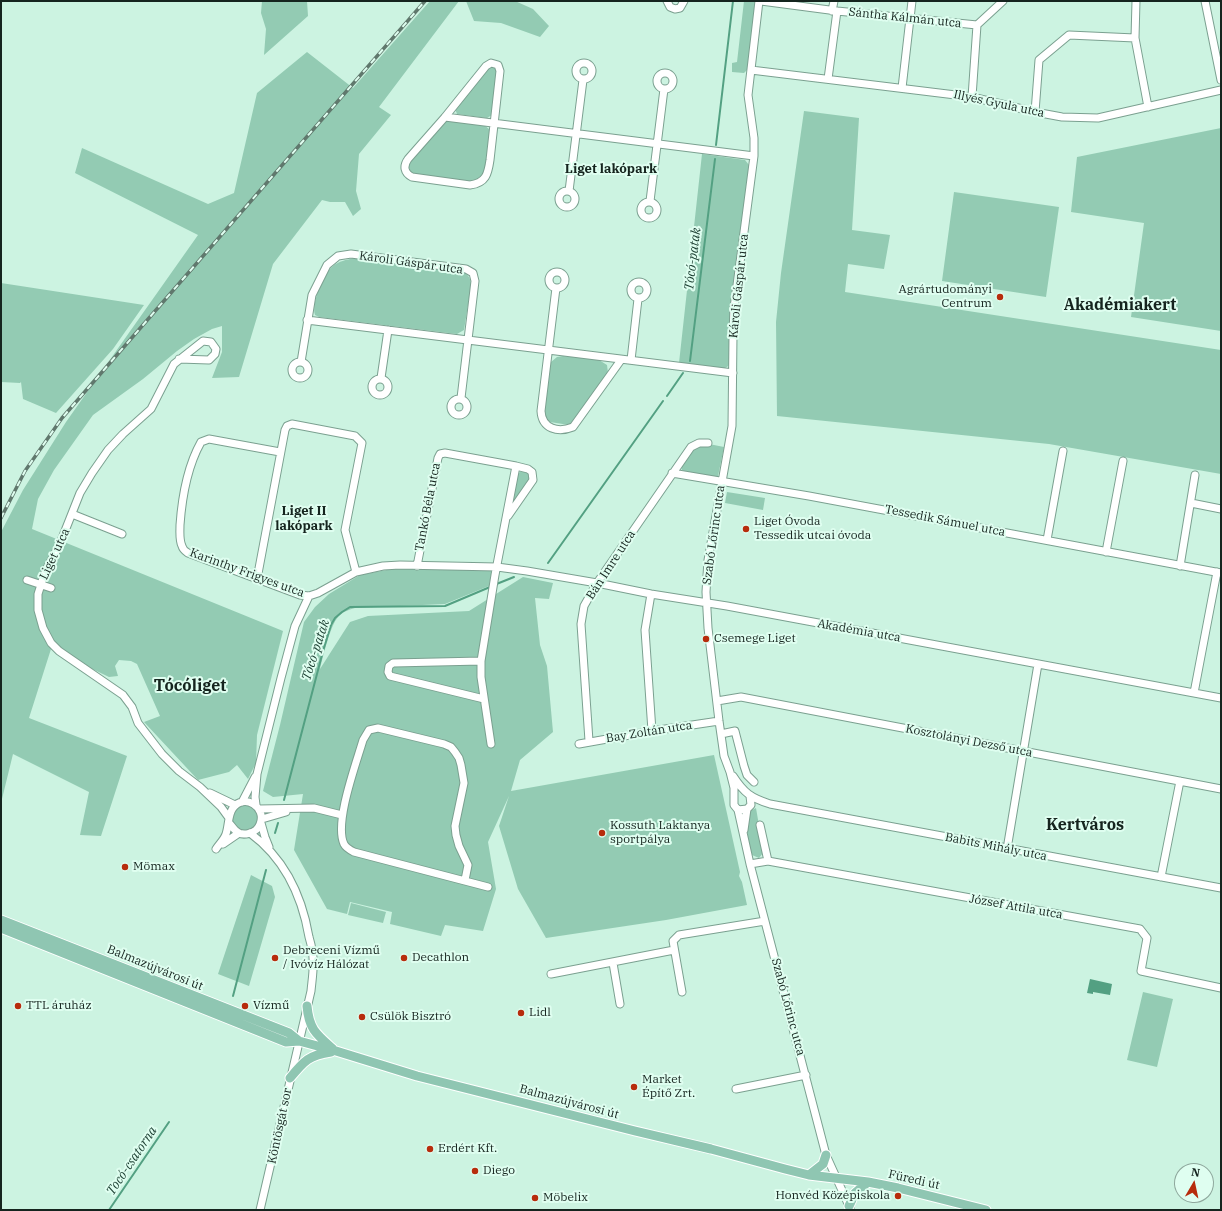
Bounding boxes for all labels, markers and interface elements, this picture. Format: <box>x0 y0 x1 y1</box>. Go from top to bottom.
street label: Sántha Kálmán utca <box>848 5 962 31</box>
street label: Illyés Gyula utca <box>952 87 1046 121</box>
district label: Liget lakópark <box>565 161 657 177</box>
water label: Tócó-patak <box>681 227 705 291</box>
street label: Károli Gáspár utca <box>726 233 752 339</box>
street label: Károli Gáspár utca <box>358 249 464 277</box>
place label: Agrártudományi Centrum <box>899 283 992 311</box>
marker: Agrártudományi Centrum <box>995 292 1005 302</box>
district label: Akadémiakert <box>1064 295 1176 315</box>
street label: Tankó Béla utca <box>412 462 444 552</box>
street label: Szabó Lőrinc utca <box>700 484 728 586</box>
street label: Tessedik Sámuel utca <box>884 502 1006 540</box>
district label: Liget II lakópark <box>275 503 333 534</box>
place label: Liget Óvoda Tessedik utcai óvoda <box>754 515 871 543</box>
marker: Liget Óvoda Tessedik utcai óvoda <box>741 524 751 534</box>
street label: Liget utca <box>37 526 73 582</box>
street label: Bán Imre utca <box>583 528 639 602</box>
street label: Karinthy Frigyes utca <box>188 546 306 600</box>
street label: Akadémia utca <box>816 617 902 645</box>
water label: Tócó-patak <box>299 618 333 682</box>
place label: Csemege Liget <box>714 632 796 646</box>
marker: Csemege Liget <box>701 634 711 644</box>
district label: Tócóliget <box>154 676 226 696</box>
street label: Bay Zoltán utca <box>605 718 693 746</box>
street label: Kosztolányi Dezső utca <box>904 722 1034 760</box>
district label: Kertváros <box>1046 815 1124 835</box>
place label: Kossuth Laktanya sportpálya <box>610 819 710 847</box>
marker: Kossuth Laktanya sportpálya <box>597 828 607 838</box>
street label: Babits Mihály utca <box>944 830 1048 864</box>
place label: Mömax <box>133 860 175 874</box>
marker: Mömax <box>120 862 130 872</box>
street label: József Attila utca <box>968 892 1064 922</box>
street label: Balmazújvárosi út <box>105 942 205 994</box>
place label: Debreceni Vízmű / Ivóvíz Hálózat <box>283 944 380 972</box>
place label: Decathlon <box>412 951 469 965</box>
marker: Debreceni Vízmű / Ivóvíz Hálózat <box>270 953 280 963</box>
marker: Decathlon <box>399 953 409 963</box>
street label: Szabó Lőrinc utca <box>768 957 808 1057</box>
place label: TTL áruház <box>26 999 92 1013</box>
place label: Vízmű <box>253 999 289 1013</box>
marker: TTL áruház <box>13 1001 23 1011</box>
marker: Vízmű <box>240 1001 250 1011</box>
place label: Lidl <box>529 1006 551 1020</box>
marker: Lidl <box>516 1008 526 1018</box>
place label: Csülök Bisztró <box>370 1010 451 1024</box>
marker: Csülök Bisztró <box>357 1012 367 1022</box>
place label: Market Építő Zrt. <box>642 1073 695 1101</box>
street label: Balmazújvárosi út <box>518 1082 620 1122</box>
marker: Market Építő Zrt. <box>629 1082 639 1092</box>
street label: Köntösgát sor <box>265 1087 295 1165</box>
water label: Tocó-csatorna <box>103 1124 161 1198</box>
place label: Erdért Kft. <box>438 1142 497 1156</box>
marker: Erdért Kft. <box>425 1144 435 1154</box>
north arrow <box>1174 1163 1214 1203</box>
place label: Diego <box>483 1164 515 1178</box>
text: N <box>1190 1165 1201 1180</box>
marker: Diego <box>470 1166 480 1176</box>
street label: Füredi út <box>887 1167 941 1193</box>
place label: Honvéd Középiskola <box>775 1189 890 1203</box>
place label: Möbelix <box>543 1191 588 1205</box>
marker: Honvéd Középiskola <box>893 1191 903 1201</box>
marker: Möbelix <box>530 1193 540 1203</box>

